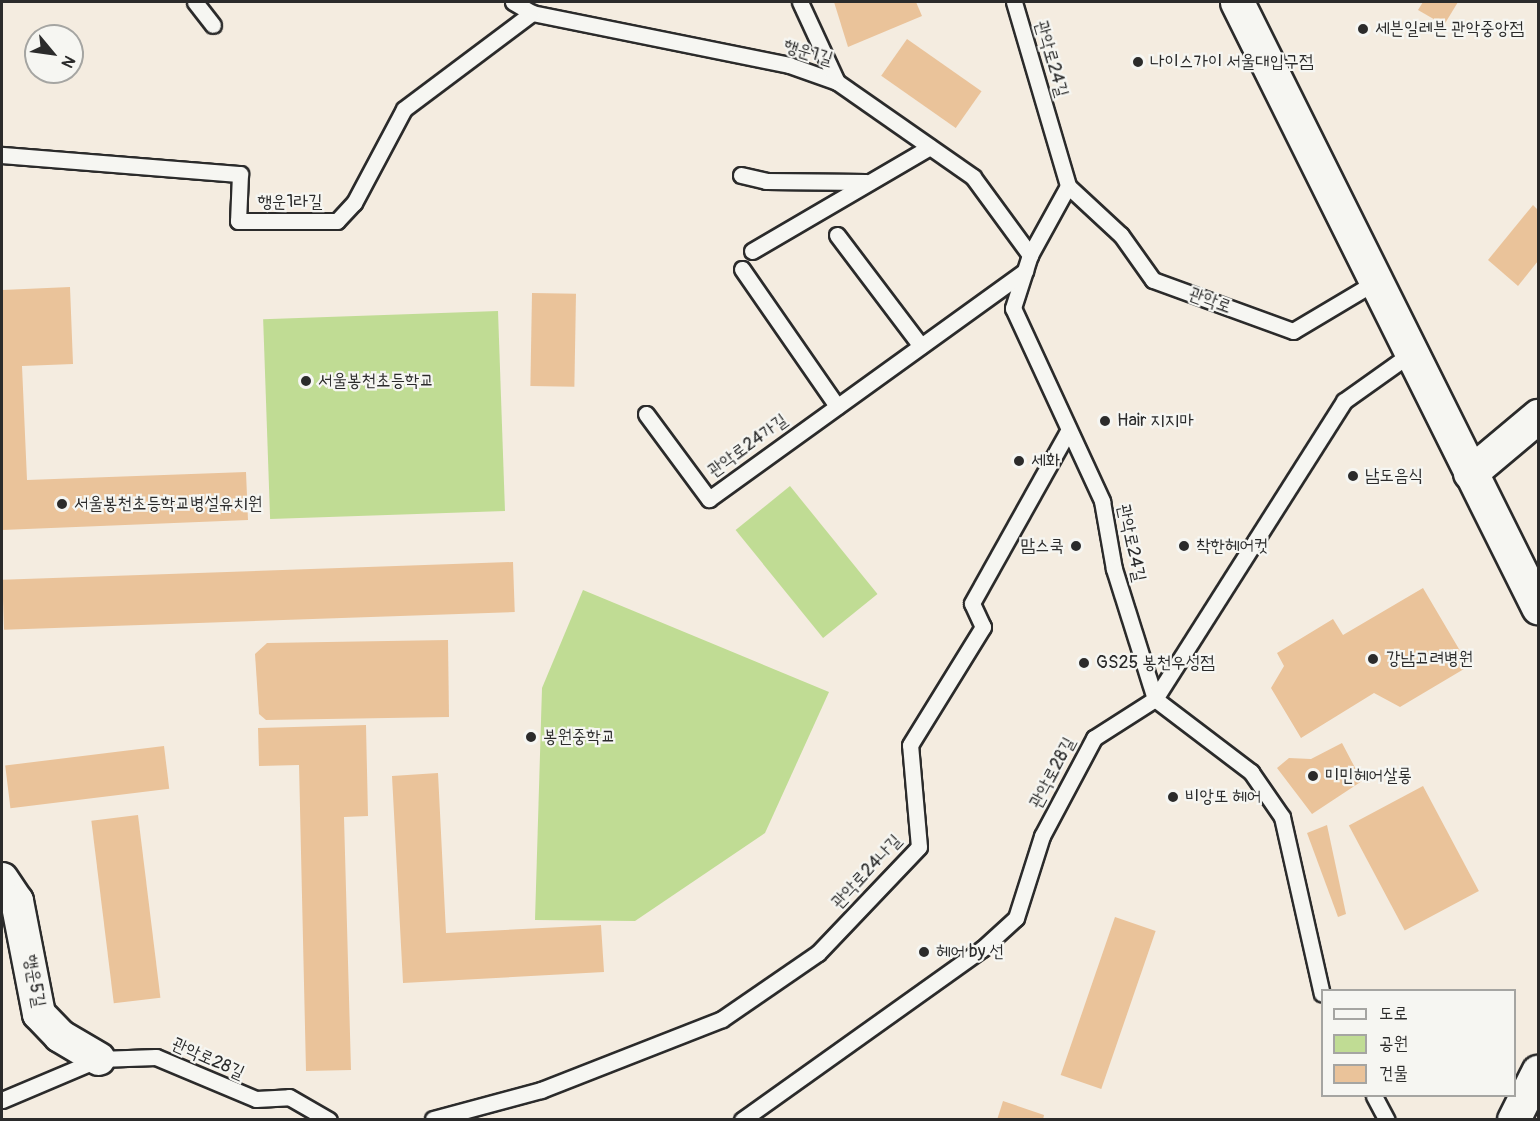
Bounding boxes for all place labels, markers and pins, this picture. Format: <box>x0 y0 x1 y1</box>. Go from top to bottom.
place label: 세븐일레븐 관악중앙점 <box>1375 18 1524 40</box>
marker: 세븐일레븐 관악중앙점 <box>1356 22 1370 36</box>
place label: 나이스가이 서울대입구점 <box>1150 51 1313 73</box>
marker: 나이스가이 서울대입구점 <box>1131 55 1145 69</box>
place label: 서울봉천초등학교 <box>318 370 434 392</box>
marker: 서울봉천초등학교 <box>299 374 313 388</box>
place label: Hair 지지마 <box>1117 410 1194 432</box>
marker: Hair 지지마 <box>1098 414 1112 428</box>
place label: 세화 <box>1031 450 1060 472</box>
marker: 세화 <box>1012 454 1026 468</box>
place label: 남도음식 <box>1365 465 1423 487</box>
marker: 남도음식 <box>1346 469 1360 483</box>
place label: 서울봉천초등학교병설유치원 <box>74 493 262 515</box>
marker: 서울봉천초등학교병설유치원 <box>55 497 69 511</box>
place label: 맘스쿡 <box>1021 535 1064 557</box>
place label: 착한헤어컷 <box>1196 535 1268 557</box>
marker: 맘스쿡 <box>1069 539 1083 553</box>
marker: 착한헤어컷 <box>1177 539 1191 553</box>
place label: 강남고려병원 <box>1386 648 1473 670</box>
marker: 강남고려병원 <box>1364 650 1382 668</box>
place label: GS25 봉천우성점 <box>1096 652 1215 674</box>
marker: GS25 봉천우성점 <box>1077 656 1091 670</box>
place label: 봉원중학교 <box>543 726 615 748</box>
marker: 봉원중학교 <box>524 730 538 744</box>
place label: 미민헤어살롱 <box>1325 765 1412 787</box>
marker: 미민헤어살롱 <box>1306 769 1320 783</box>
place label: 비앙또 헤어 <box>1185 786 1261 808</box>
marker: 비앙또 헤어 <box>1166 790 1180 804</box>
place label: 헤어 by 선 <box>936 941 1004 963</box>
marker: 헤어 by 선 <box>917 945 931 959</box>

